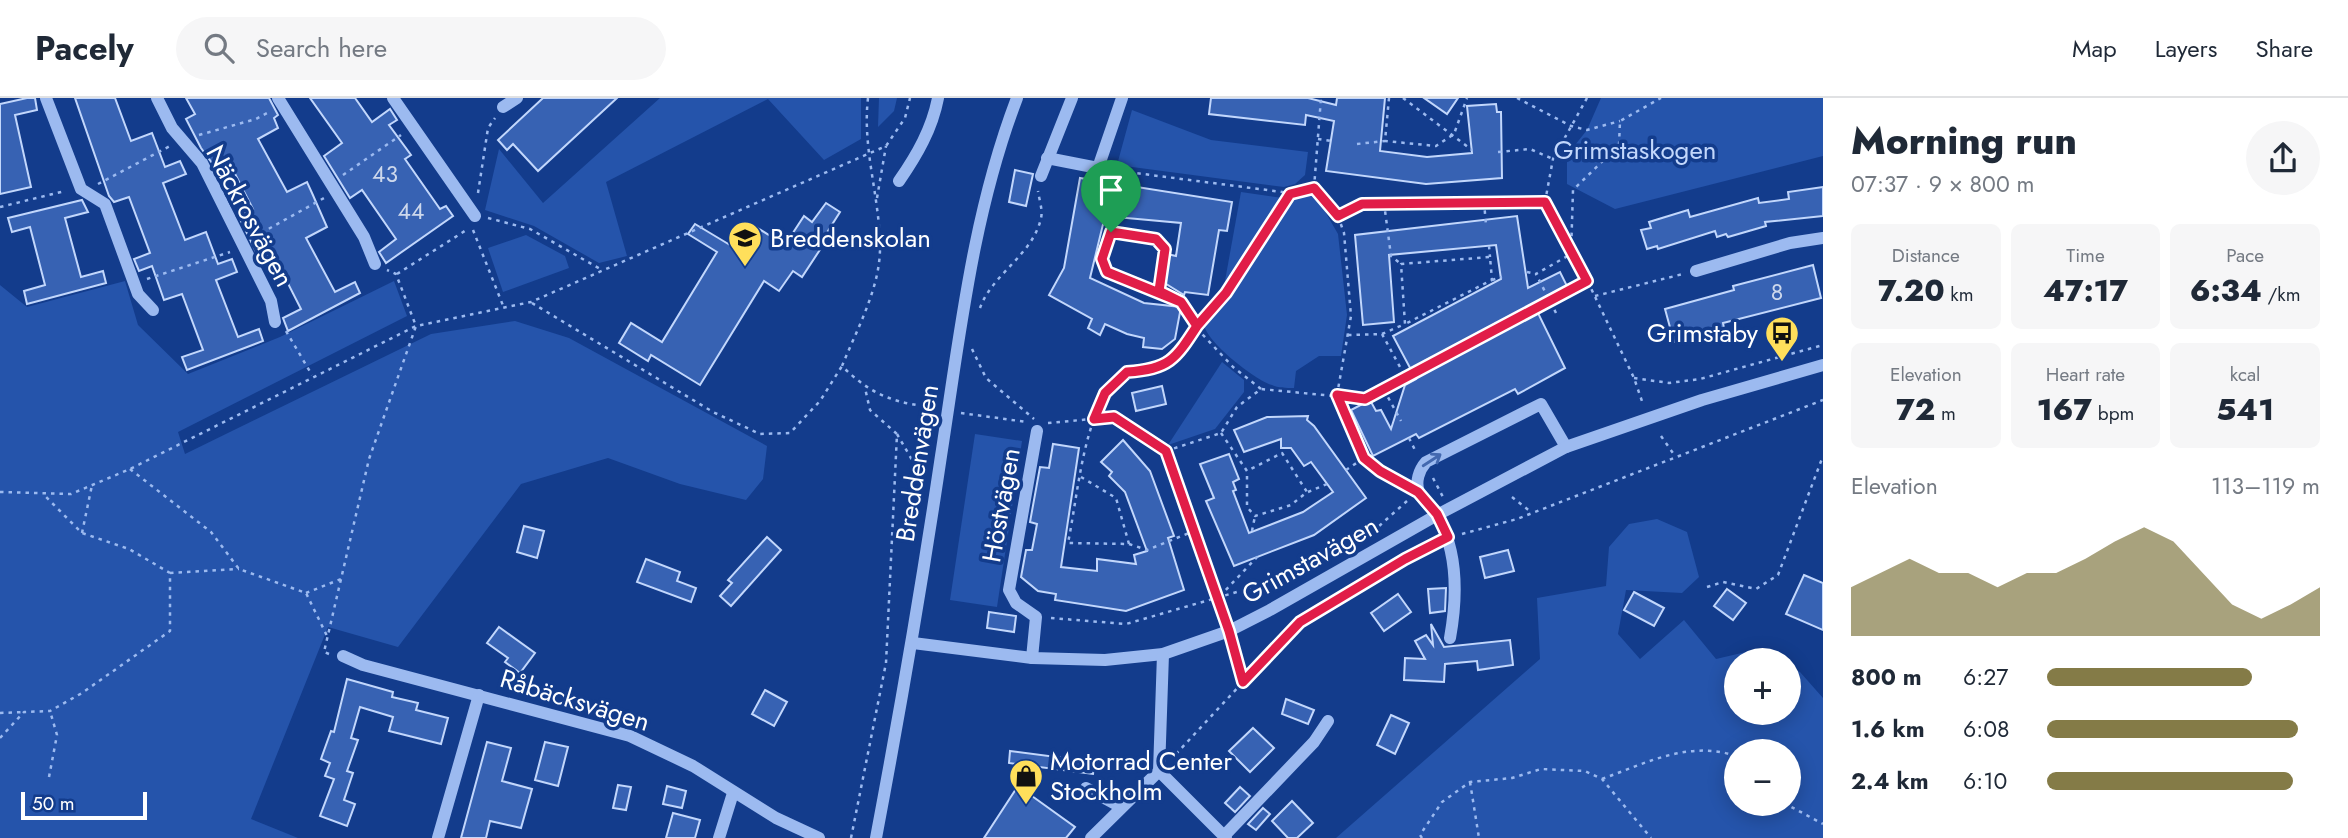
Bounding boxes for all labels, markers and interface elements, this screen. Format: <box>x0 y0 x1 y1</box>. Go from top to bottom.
search box <box>176 17 666 80</box>
text: Pacely <box>35 25 134 72</box>
icon: search <box>200 29 238 67</box>
text: Search here <box>256 29 387 67</box>
text: Map <box>2072 31 2117 66</box>
text: Layers <box>2155 31 2217 66</box>
text: Share <box>2255 31 2313 66</box>
text: Morning run <box>1851 113 2077 168</box>
button: share <box>2246 121 2320 195</box>
park label: Grimstaskogen <box>1554 131 1716 169</box>
street label: Näckrosvägen <box>197 138 303 294</box>
house number: 43 <box>372 157 398 191</box>
pin <box>1081 160 1141 232</box>
text: 07:37 · 9 × 800 m <box>1851 167 2035 201</box>
icon: arrive <box>1092 171 1130 209</box>
house number: 44 <box>398 194 424 228</box>
school or university icon: Breddenskolan <box>726 219 764 268</box>
place label: Breddenskolan <box>770 219 931 257</box>
text: Distance <box>1892 242 1960 269</box>
text: Time <box>2066 242 2105 269</box>
text: Pace <box>2226 242 2264 269</box>
text: 7.20 <box>1878 269 1945 312</box>
text: 47:17 <box>2043 269 2128 312</box>
text: 6:34 <box>2190 269 2262 312</box>
house number: 8 <box>1771 275 1783 309</box>
text: km <box>1945 281 1974 308</box>
text: /km <box>2262 281 2301 308</box>
place label: Grimstaby <box>1647 314 1759 352</box>
bus stop icon: Grimstaby <box>1763 314 1801 363</box>
text: Elevation <box>1890 361 1962 388</box>
text: Heart rate <box>2046 361 2125 388</box>
text: kcal <box>2230 361 2261 388</box>
street label: Breddenvägen <box>886 382 948 544</box>
text: 72 <box>1896 388 1935 431</box>
text: 167 <box>2037 388 2092 431</box>
text: 541 <box>2216 388 2274 431</box>
text: m <box>1935 400 1956 427</box>
text: bpm <box>2092 400 2134 427</box>
street label: Höstvägen <box>972 445 1030 565</box>
one-way arrow <box>1422 452 1441 467</box>
text: Elevation <box>1851 469 1938 503</box>
text: 113–119 m <box>2211 469 2320 503</box>
street label: Grimstavägen <box>1235 507 1385 613</box>
map controls <box>1724 648 1801 816</box>
button: + <box>1724 648 1801 725</box>
street label: Råbäcksvägen <box>495 659 655 741</box>
text: 800 m <box>1851 660 1922 694</box>
text: 6:27 <box>1963 660 2008 694</box>
text: 1.6 km <box>1851 712 1925 746</box>
text: 6:08 <box>1963 712 2010 746</box>
button: − <box>1724 739 1801 816</box>
place label: Motorrad Center Stockholm <box>1050 742 1232 810</box>
shop icon: Motorrad Center Stockholm <box>1007 757 1045 806</box>
text: 2.4 km <box>1851 764 1929 798</box>
text: 6:10 <box>1963 764 2007 798</box>
scale bar <box>21 789 147 821</box>
text: 50 m <box>32 790 75 817</box>

